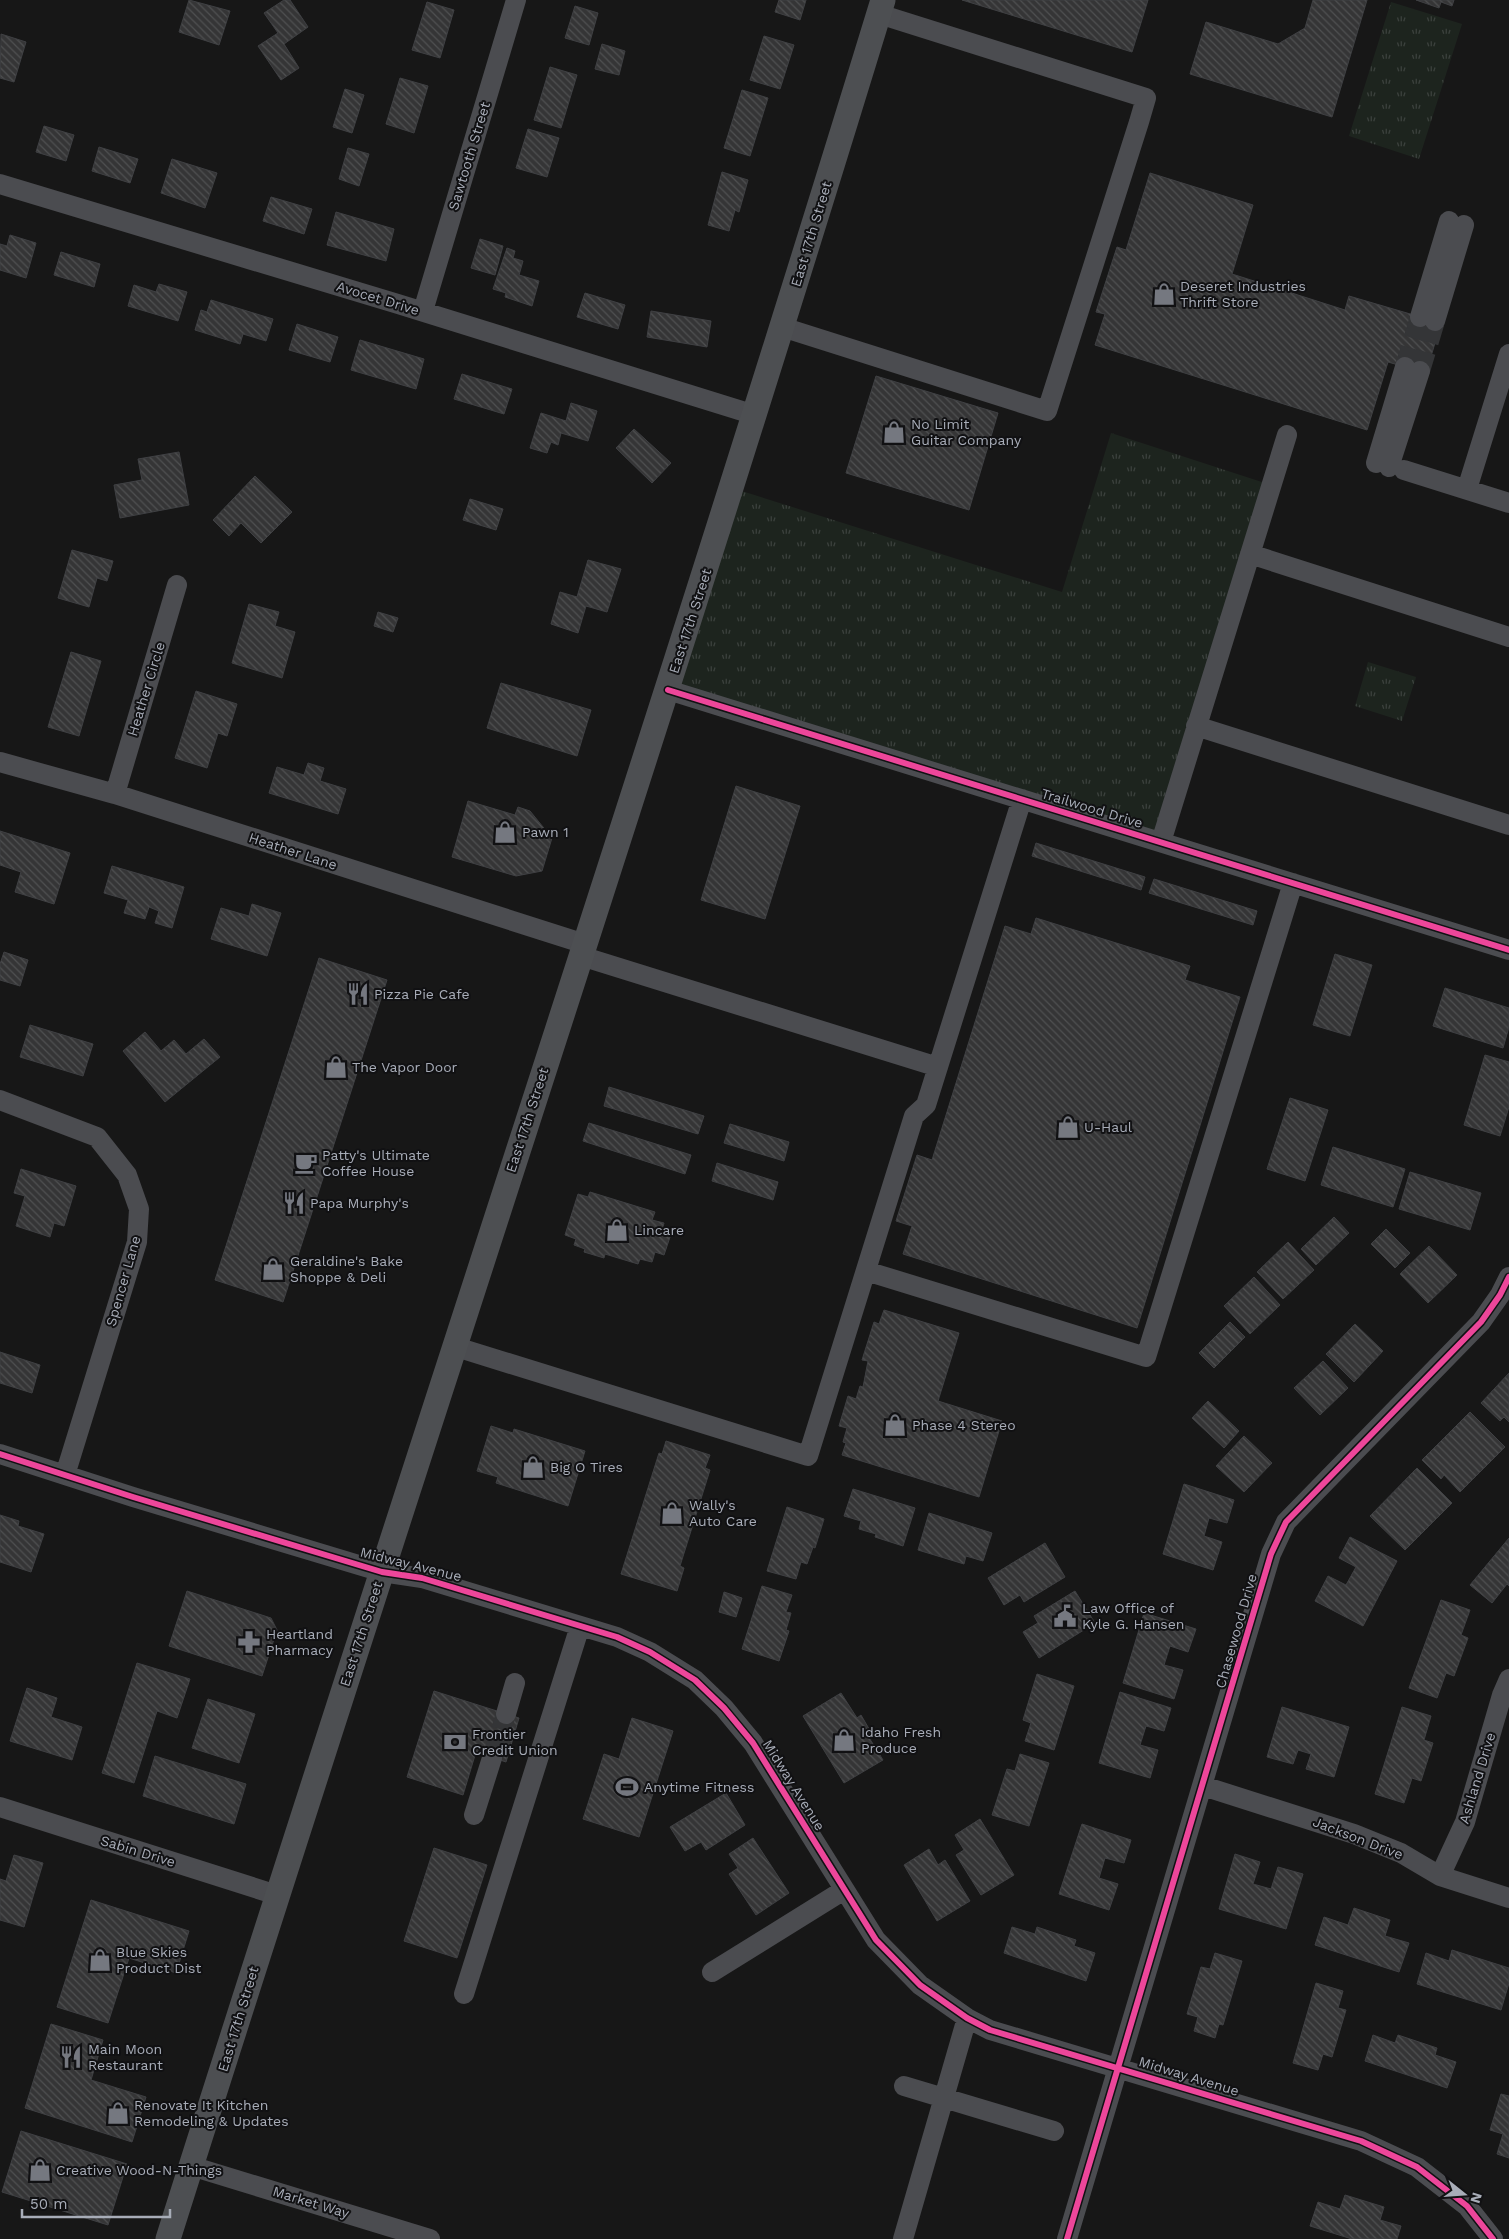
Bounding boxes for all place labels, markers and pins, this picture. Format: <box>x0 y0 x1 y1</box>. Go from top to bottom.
place label: Deseret Industries Thrift Store <box>1180 278 1306 310</box>
shop icon: Deseret Industries Thrift Store <box>1151 281 1177 307</box>
place label: No Limit Guitar Company <box>911 416 1022 448</box>
shop icon: No Limit Guitar Company <box>881 419 907 445</box>
shop icon: Pawn 1 <box>492 819 518 845</box>
place label: Pawn 1 <box>522 824 569 840</box>
restaurant icon: Pizza Pie Cafe <box>345 981 371 1007</box>
place label: Pizza Pie Cafe <box>374 986 470 1002</box>
shop icon: The Vapor Door <box>323 1054 349 1080</box>
place label: The Vapor Door <box>352 1059 458 1075</box>
shop icon: U-Haul <box>1055 1114 1081 1140</box>
place label: U-Haul <box>1084 1119 1133 1135</box>
place label: Patty's Ultimate Coffee House <box>322 1147 430 1179</box>
cafe icon: Patty's Ultimate Coffee House <box>293 1150 319 1176</box>
restaurant icon: Papa Murphy's <box>281 1190 307 1216</box>
place label: Papa Murphy's <box>310 1195 409 1211</box>
shop icon: Lincare <box>604 1217 630 1243</box>
place label: Lincare <box>634 1222 684 1238</box>
place label: Geraldine's Bake Shoppe & Deli <box>290 1253 403 1285</box>
shop icon: Geraldine's Bake Shoppe & Deli <box>260 1256 286 1282</box>
shop icon: Phase 4 Stereo <box>882 1412 908 1438</box>
place label: Phase 4 Stereo <box>912 1417 1016 1433</box>
shop icon: Big O Tires <box>520 1454 546 1480</box>
place label: Big O Tires <box>550 1459 623 1475</box>
place label: Wally's Auto Care <box>689 1497 757 1529</box>
shop icon: Wally's Auto Care <box>659 1500 685 1526</box>
place label: Law Office of Kyle G. Hansen <box>1082 1600 1184 1632</box>
public building icon: Law Office of Kyle G. Hansen <box>1052 1603 1078 1629</box>
place label: Heartland Pharmacy <box>266 1626 334 1658</box>
pharmacy icon: Heartland Pharmacy <box>236 1629 262 1655</box>
place label: Idaho Fresh Produce <box>861 1724 941 1756</box>
place label: Frontier Credit Union <box>472 1726 558 1758</box>
shop icon: Idaho Fresh Produce <box>831 1727 857 1753</box>
bank icon: Frontier Credit Union <box>442 1729 468 1755</box>
sports icon: Anytime Fitness <box>614 1774 640 1800</box>
place label: Anytime Fitness <box>644 1779 754 1795</box>
place label: Blue Skies Product Dist <box>116 1944 201 1976</box>
shop icon: Blue Skies Product Dist <box>87 1947 113 1973</box>
place label: Main Moon Restaurant <box>88 2041 163 2073</box>
restaurant icon: Main Moon Restaurant <box>58 2044 84 2070</box>
place label: Renovate It Kitchen Remodeling & Updates <box>134 2097 289 2129</box>
shop icon: Renovate It Kitchen Remodeling & Updates <box>105 2100 131 2126</box>
shop icon: Creative Wood-N-Things <box>27 2157 53 2183</box>
place label: Creative Wood-N-Things <box>56 2162 222 2178</box>

